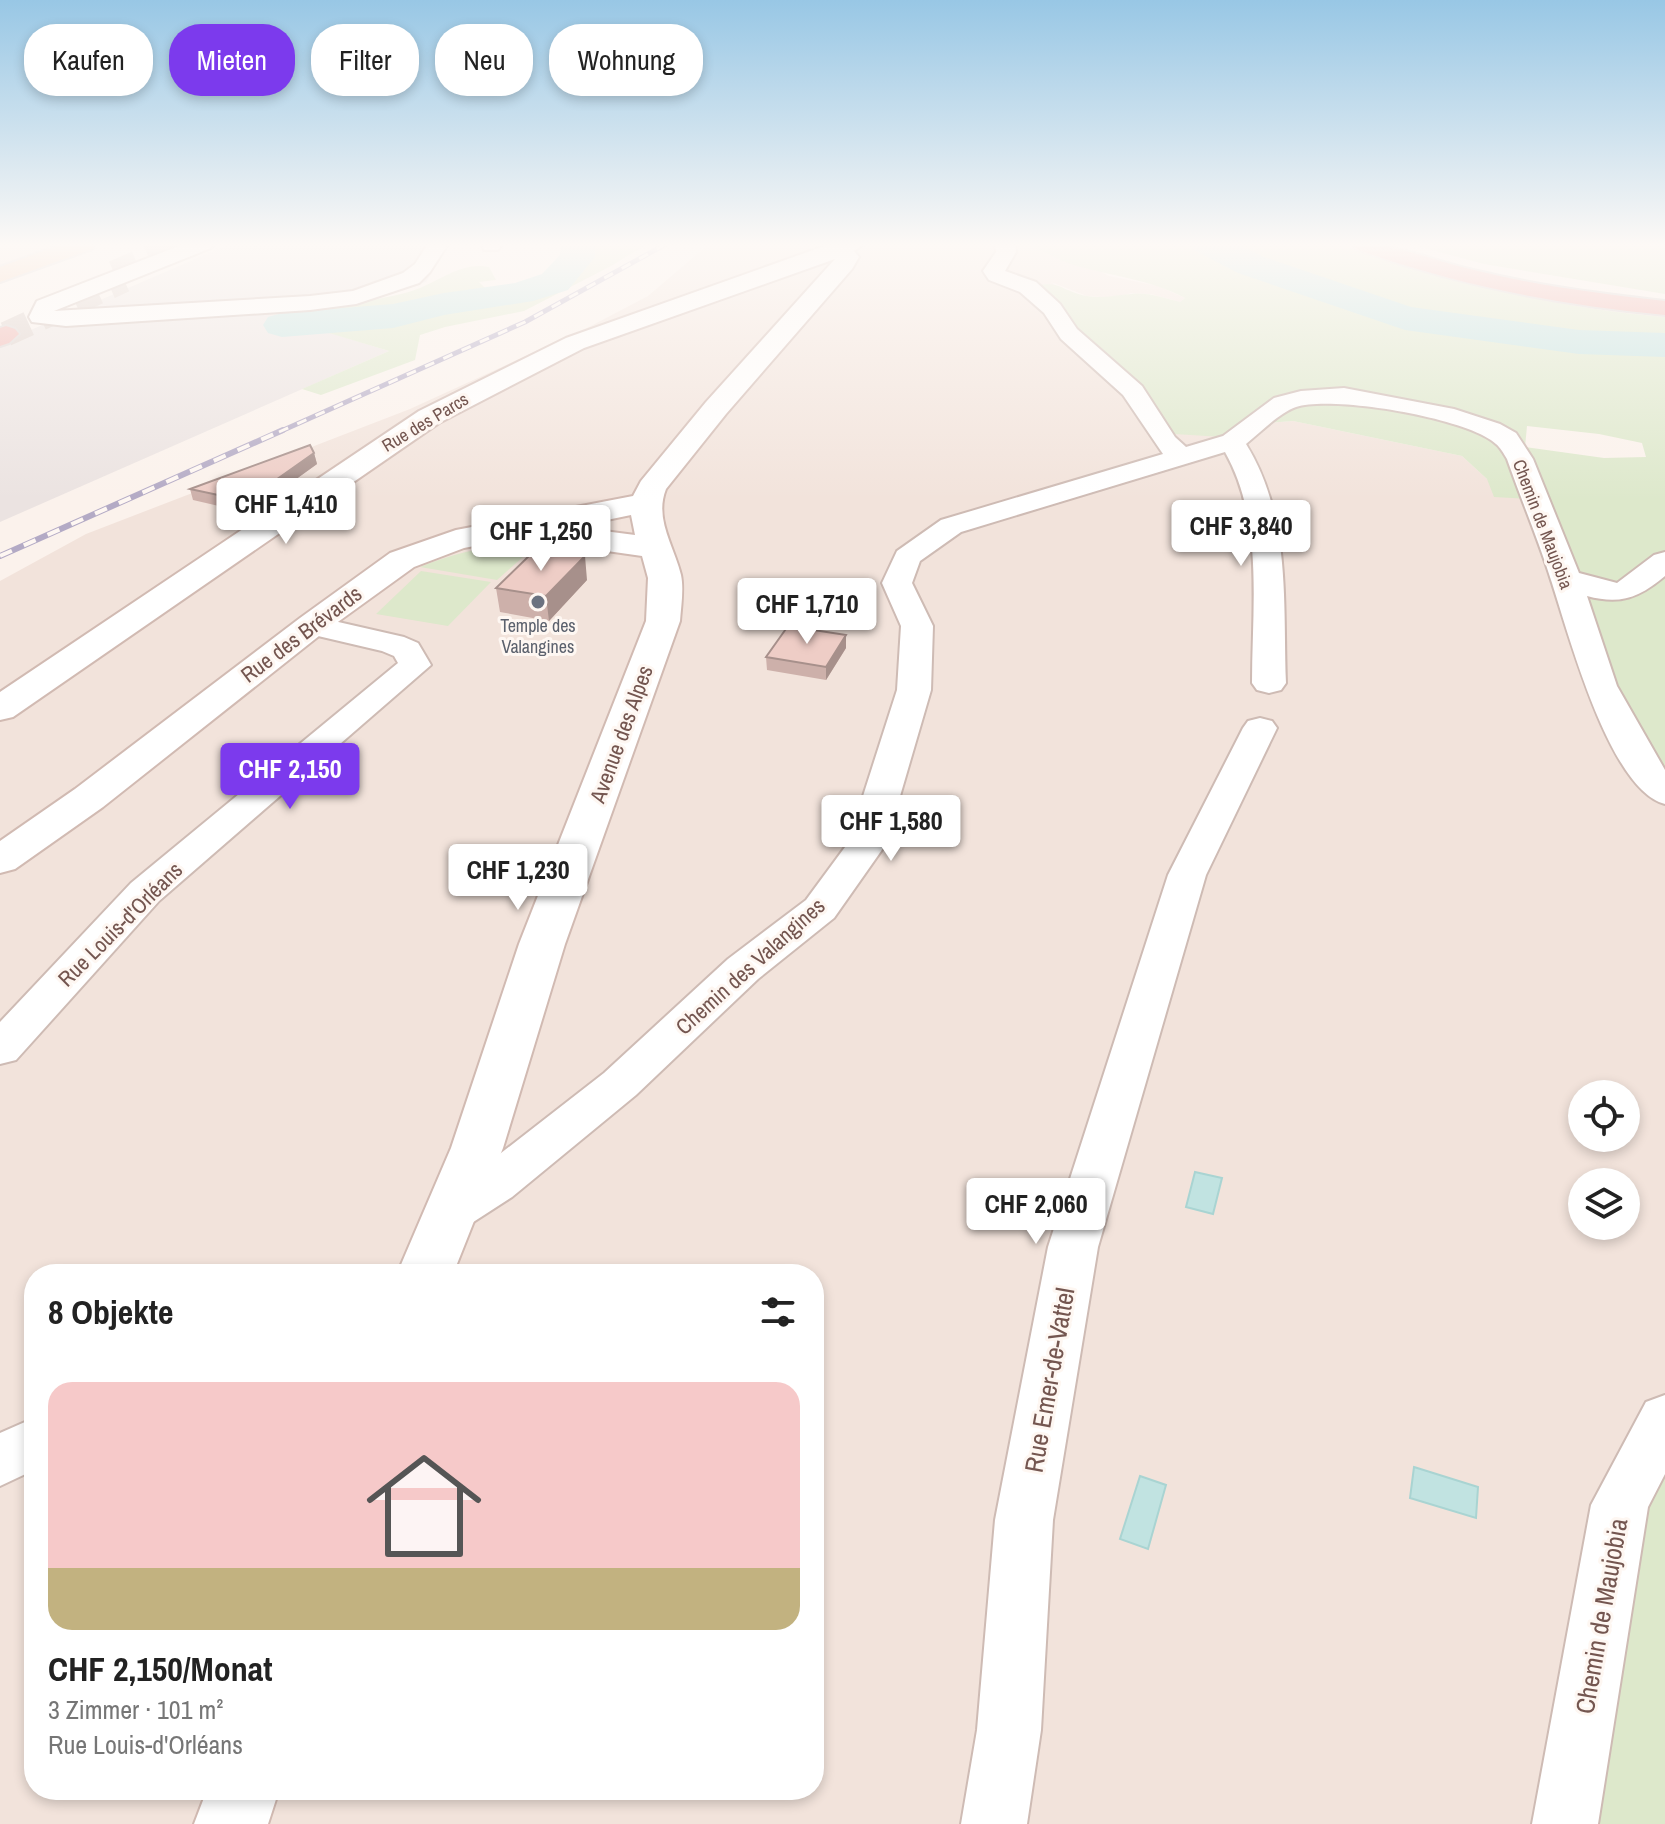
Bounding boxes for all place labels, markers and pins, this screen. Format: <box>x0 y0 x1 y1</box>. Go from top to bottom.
pin: CHF 1,410 <box>194 478 378 546</box>
pin: CHF 3,840 <box>1149 500 1333 568</box>
pin: CHF 1,250 <box>449 505 633 573</box>
pin: CHF 1,710 <box>715 578 899 646</box>
marker: Temple des Valangines <box>529 593 547 611</box>
place label: Temple des Valangines <box>500 613 576 659</box>
pin: CHF 2,150 <box>198 743 382 811</box>
pin: CHF 1,580 <box>799 795 983 863</box>
pin: CHF 1,230 <box>426 844 610 912</box>
pin: CHF 2,060 <box>944 1178 1128 1246</box>

